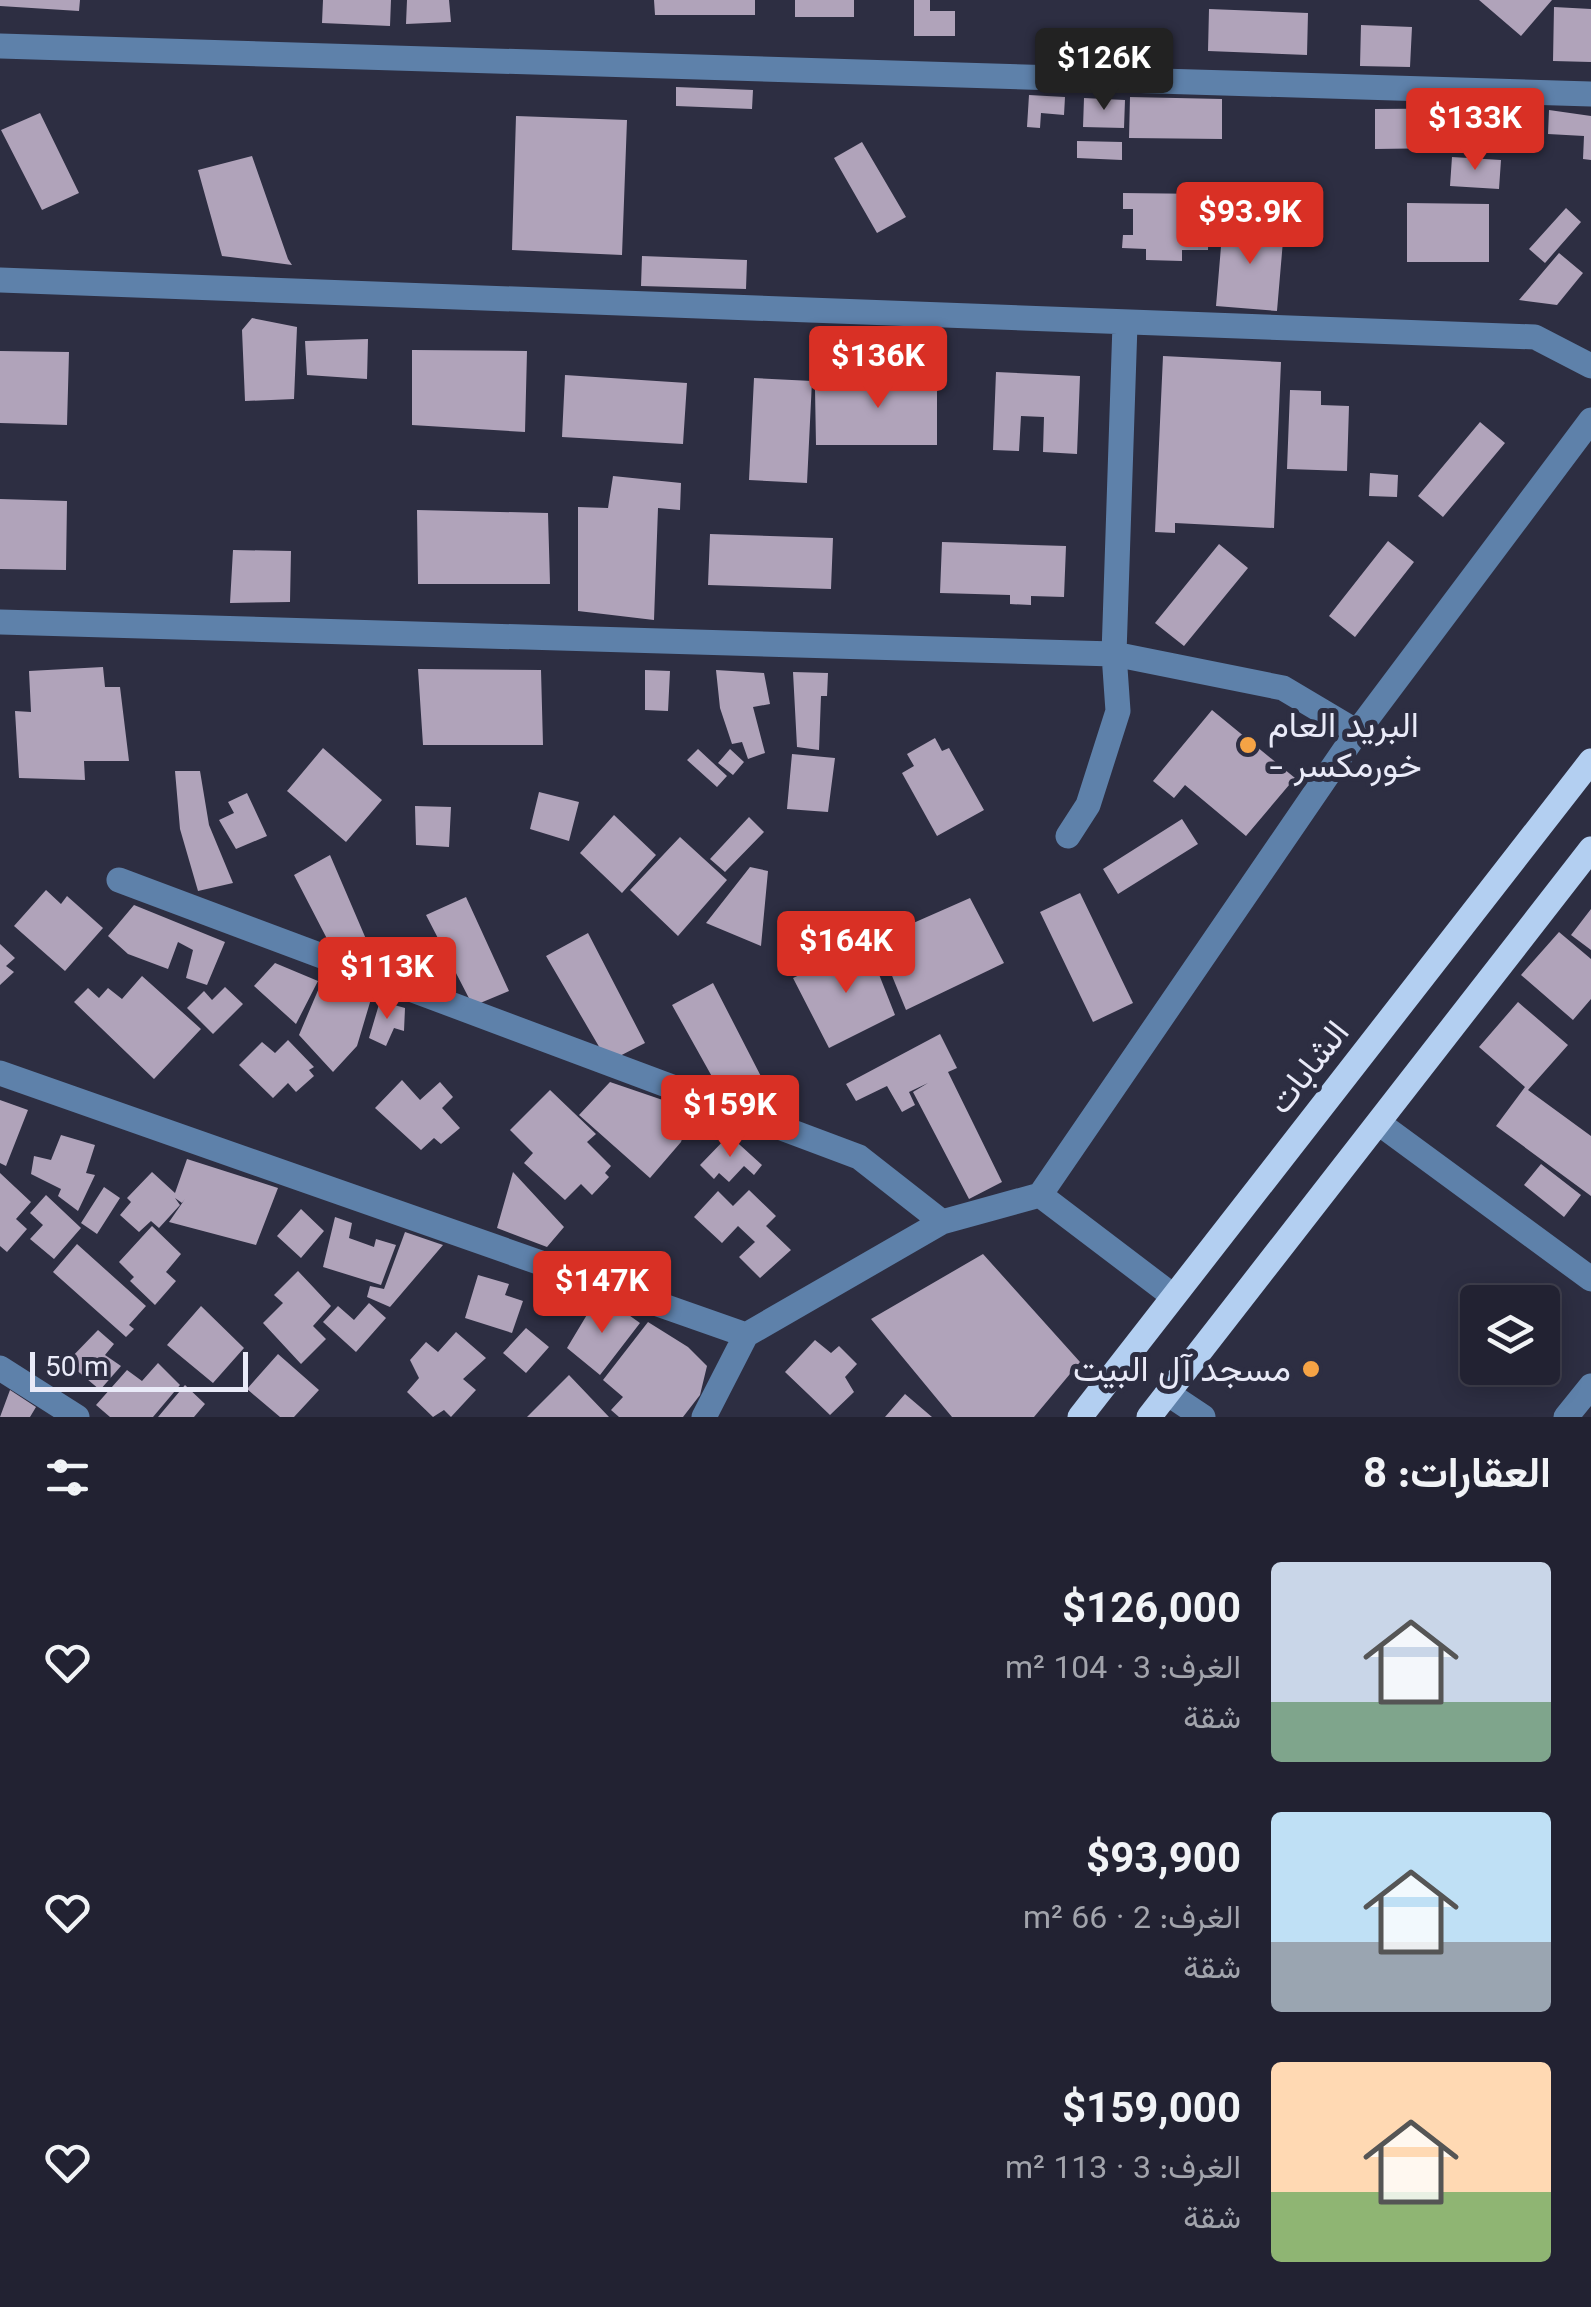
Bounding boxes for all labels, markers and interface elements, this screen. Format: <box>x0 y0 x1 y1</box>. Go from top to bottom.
pin: $126K <box>1034 28 1174 113</box>
text: $126K <box>1057 35 1151 85</box>
pin: $133K <box>1405 88 1545 173</box>
text: $133K <box>1428 95 1522 145</box>
pin: $93.9K <box>1169 182 1331 267</box>
text: $93.9K <box>1198 189 1302 239</box>
pin: $136K <box>808 326 948 411</box>
text: $136K <box>831 333 925 383</box>
place label: البريد العام - خورمكسر <box>1268 701 1422 796</box>
marker: البريد العام - خورمكسر <box>1237 734 1259 756</box>
pin: $164K <box>776 911 916 996</box>
text: $164K <box>799 918 893 968</box>
pin: $113K <box>317 937 457 1022</box>
text: $113K <box>340 944 434 994</box>
street label: الشابات <box>1256 1010 1365 1128</box>
pin: $159K <box>660 1075 800 1160</box>
text: $159K <box>683 1082 777 1132</box>
pin: $147K <box>532 1251 672 1336</box>
text: $147K <box>555 1258 649 1308</box>
map controls <box>1460 1285 1560 1385</box>
button: layers <box>1460 1285 1560 1385</box>
place label: مسجد آل البيت <box>1073 1345 1291 1400</box>
scale bar <box>30 1347 248 1392</box>
text: 50 m <box>45 1347 109 1391</box>
marker: مسجد آل البيت <box>1300 1358 1322 1380</box>
text: العقارات: 8 <box>1363 1444 1551 1510</box>
icon: filters <box>40 1450 95 1505</box>
text: $126,000 <box>1062 1579 1241 1645</box>
icon: home <box>1351 1602 1471 1722</box>
icon: heart <box>40 1635 95 1690</box>
text: الغرف: 3 · 104 m² <box>1005 1645 1241 1695</box>
text: شقة <box>1183 1695 1241 1745</box>
text: $93,900 <box>1086 1829 1241 1895</box>
icon: home <box>1351 1852 1471 1972</box>
icon: heart <box>40 1885 95 1940</box>
text: الغرف: 2 · 66 m² <box>1023 1895 1241 1945</box>
text: شقة <box>1183 1945 1241 1995</box>
text: $159,000 <box>1062 2079 1241 2145</box>
icon: home <box>1351 2102 1471 2222</box>
icon: heart <box>40 2135 95 2190</box>
text: الغرف: 3 · 113 m² <box>1005 2145 1241 2195</box>
text: شقة <box>1183 2195 1241 2245</box>

